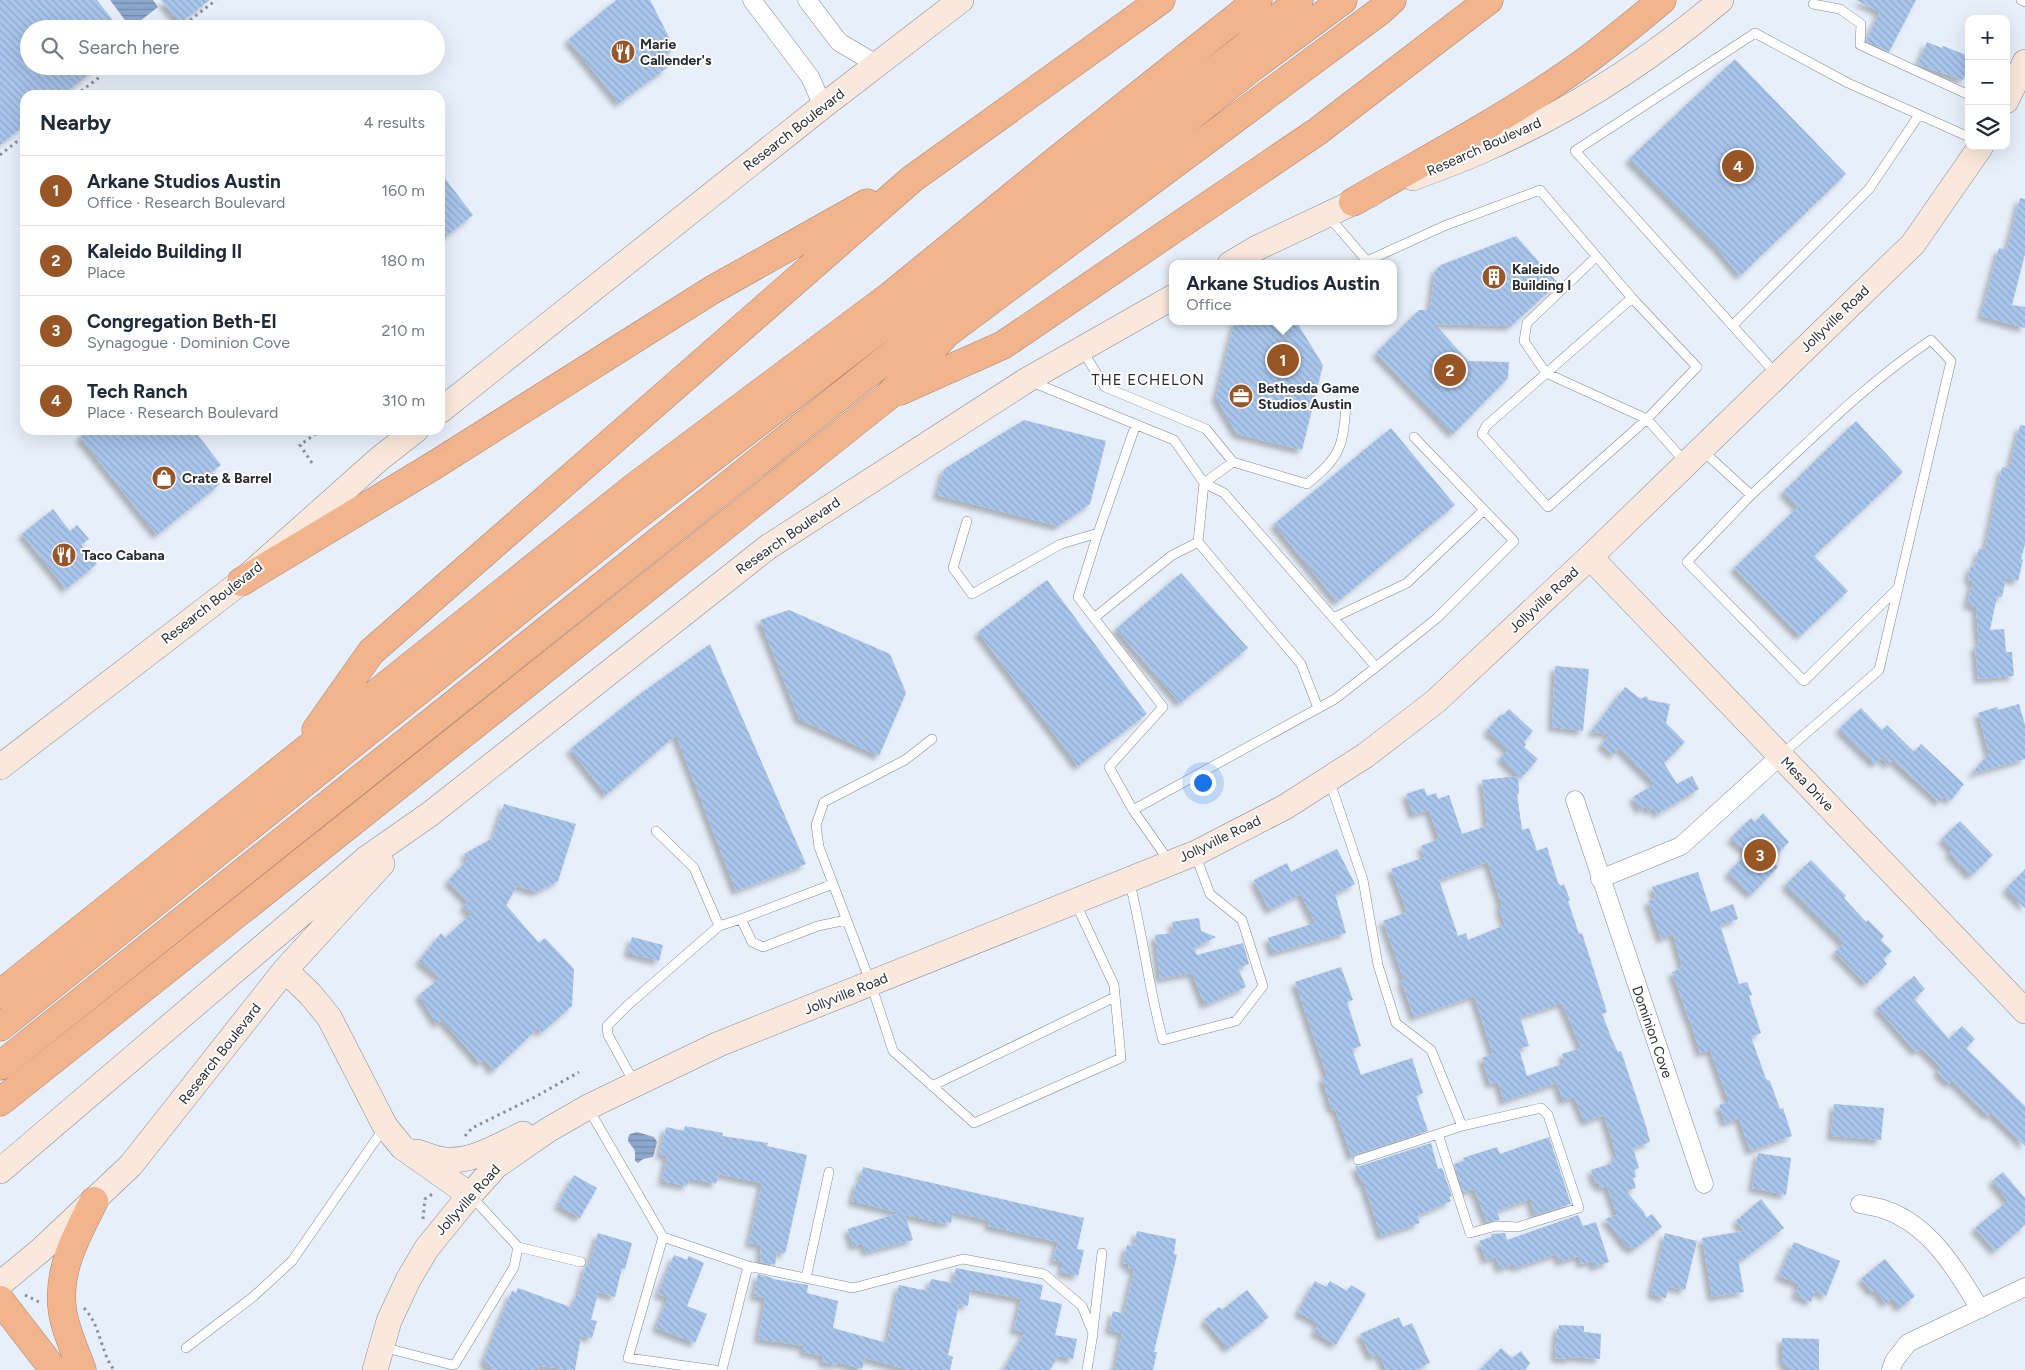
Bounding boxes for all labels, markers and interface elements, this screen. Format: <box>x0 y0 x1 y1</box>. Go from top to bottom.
map controls <box>1965 15 2010 150</box>
button: + <box>1965 15 2010 60</box>
search box <box>20 20 445 75</box>
icon: search <box>38 34 66 62</box>
text: Search here <box>78 36 180 59</box>
place label: Marie Callender's <box>640 36 712 69</box>
restaurant icon: Marie Callender's <box>610 39 636 65</box>
button: − <box>1965 60 2010 105</box>
street label: Research Boulevard <box>740 85 848 175</box>
button: layers <box>1965 105 2010 150</box>
text: Nearby <box>40 110 111 135</box>
text: 4 results <box>364 113 425 132</box>
street label: Research Boulevard <box>1424 114 1544 180</box>
pin: 4 <box>1722 147 1754 185</box>
text: Arkane Studios Austin <box>87 170 281 193</box>
text: 1 <box>53 181 59 200</box>
text: 160 m <box>382 181 425 200</box>
text: Office · Research Boulevard <box>87 193 285 212</box>
text: Kaleido Building II <box>87 240 242 263</box>
text: 2 <box>51 251 61 270</box>
text: 180 m <box>381 251 425 270</box>
popup <box>1169 260 1397 325</box>
place label: Kaleido Building I <box>1512 261 1571 294</box>
text: Place <box>87 263 125 282</box>
building icon: Kaleido Building I <box>1481 264 1507 290</box>
text: Arkane Studios Austin <box>1186 272 1380 295</box>
street label: Jollyville Road <box>1797 282 1873 356</box>
text: Office <box>1186 295 1231 314</box>
text: Congregation Beth-El <box>87 310 277 333</box>
text: 3 <box>52 321 60 340</box>
text: 210 m <box>382 321 425 340</box>
text: Synagogue · Dominion Cove <box>87 333 290 352</box>
pin: 1 <box>1267 341 1299 379</box>
pin: 2 <box>1434 351 1466 389</box>
district label: THE ECHELON <box>1091 371 1205 389</box>
text: Tech Ranch <box>87 380 187 403</box>
place label: Bethesda Game Studios Austin <box>1258 380 1359 413</box>
office icon: Bethesda Game Studios Austin <box>1228 383 1254 409</box>
text: 4 <box>51 391 61 410</box>
text: 310 m <box>382 391 425 410</box>
text: Place · Research Boulevard <box>87 403 278 422</box>
shop icon: Crate & Barrel <box>151 465 177 491</box>
place label: Crate & Barrel <box>182 470 272 487</box>
street label: Research Boulevard <box>733 494 843 578</box>
restaurant icon: Taco Cabana <box>51 542 77 568</box>
place label: Taco Cabana <box>82 547 165 564</box>
street label: Research Boulevard <box>158 558 266 648</box>
street label: Jollyville Road <box>1506 563 1582 637</box>
street label: Mesa Drive <box>1777 753 1837 815</box>
your location <box>1190 770 1216 796</box>
street label: Jollyville Road <box>1176 812 1264 866</box>
pin: 3 <box>1744 836 1776 874</box>
street label: Jollyville Road <box>802 969 890 1019</box>
street label: Dominion Cove <box>1628 984 1676 1081</box>
street label: Research Boulevard <box>175 1000 265 1108</box>
street label: Jollyville Road <box>432 1161 504 1239</box>

